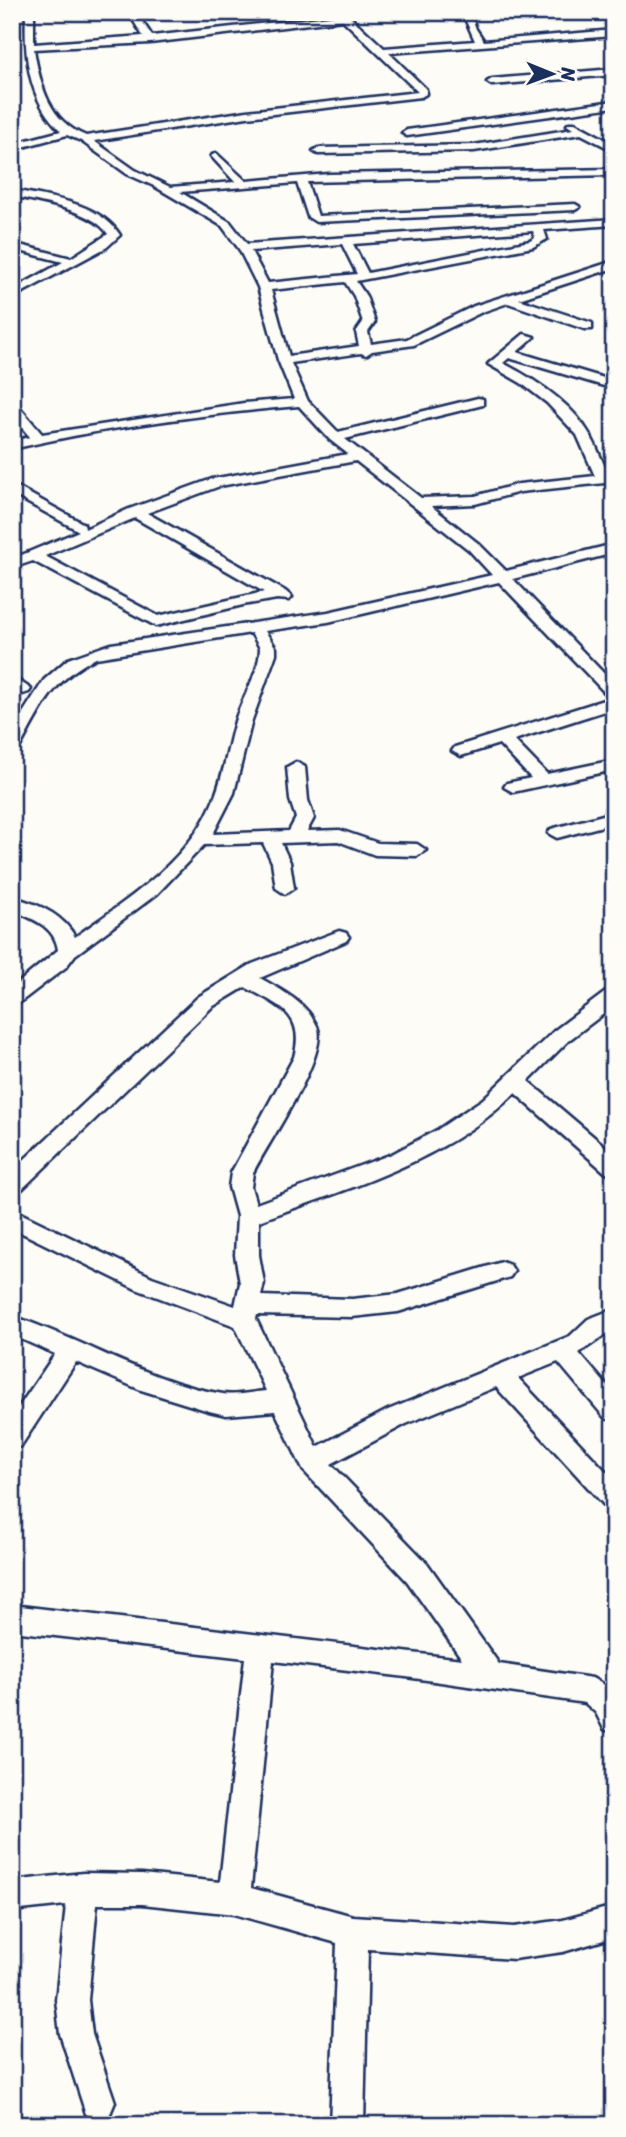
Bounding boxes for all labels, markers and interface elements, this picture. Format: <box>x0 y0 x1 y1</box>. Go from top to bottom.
north arrow <box>518 38 588 108</box>
text: N <box>552 66 585 82</box>

